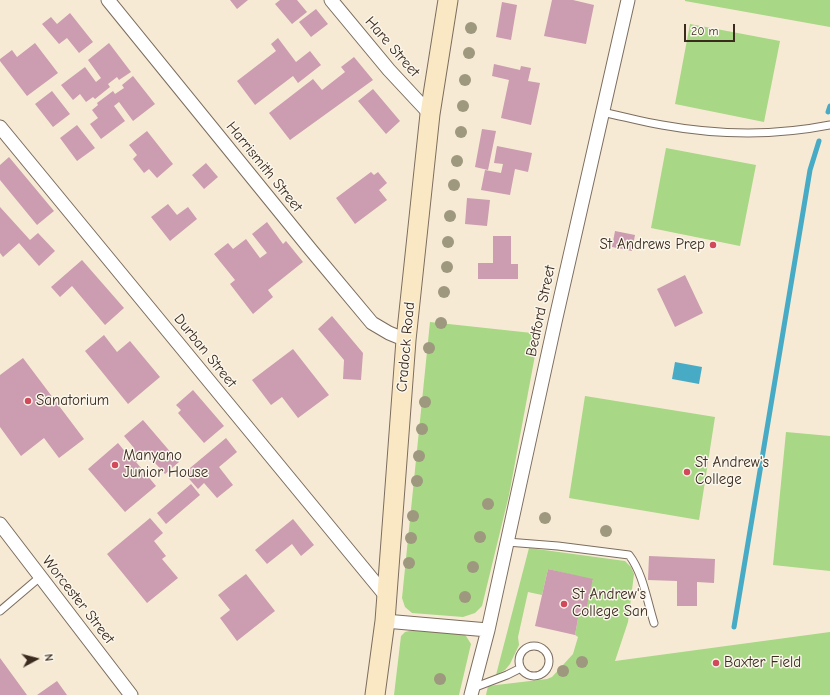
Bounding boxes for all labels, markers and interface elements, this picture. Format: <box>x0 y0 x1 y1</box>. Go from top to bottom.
street label: Hare Street <box>361 13 423 81</box>
scale bar <box>686 16 737 42</box>
text: 20 m <box>691 24 719 38</box>
street label: Harrismith Street <box>222 118 306 216</box>
place label: St Andrews Prep <box>600 236 705 254</box>
marker: St Andrews Prep <box>708 240 718 250</box>
street label: Bedford Street <box>523 264 559 358</box>
street label: Cradock Road <box>393 301 419 393</box>
street label: Durban Street <box>170 310 240 392</box>
place label: Sanatorium <box>36 392 109 410</box>
marker: Sanatorium <box>23 396 33 406</box>
place label: Manyano Junior House <box>123 447 208 482</box>
place label: St Andrew's College <box>695 454 769 489</box>
marker: Manyano Junior House <box>110 460 120 470</box>
marker: St Andrew's College <box>682 467 692 477</box>
street label: Worcester Street <box>38 552 118 648</box>
place label: St Andrew's College San <box>572 586 648 621</box>
marker: St Andrew's College San <box>559 599 569 609</box>
north arrow <box>16 639 56 679</box>
text: N <box>42 653 55 662</box>
place label: Baxter Field <box>724 654 801 672</box>
marker: Baxter Field <box>711 658 721 668</box>

